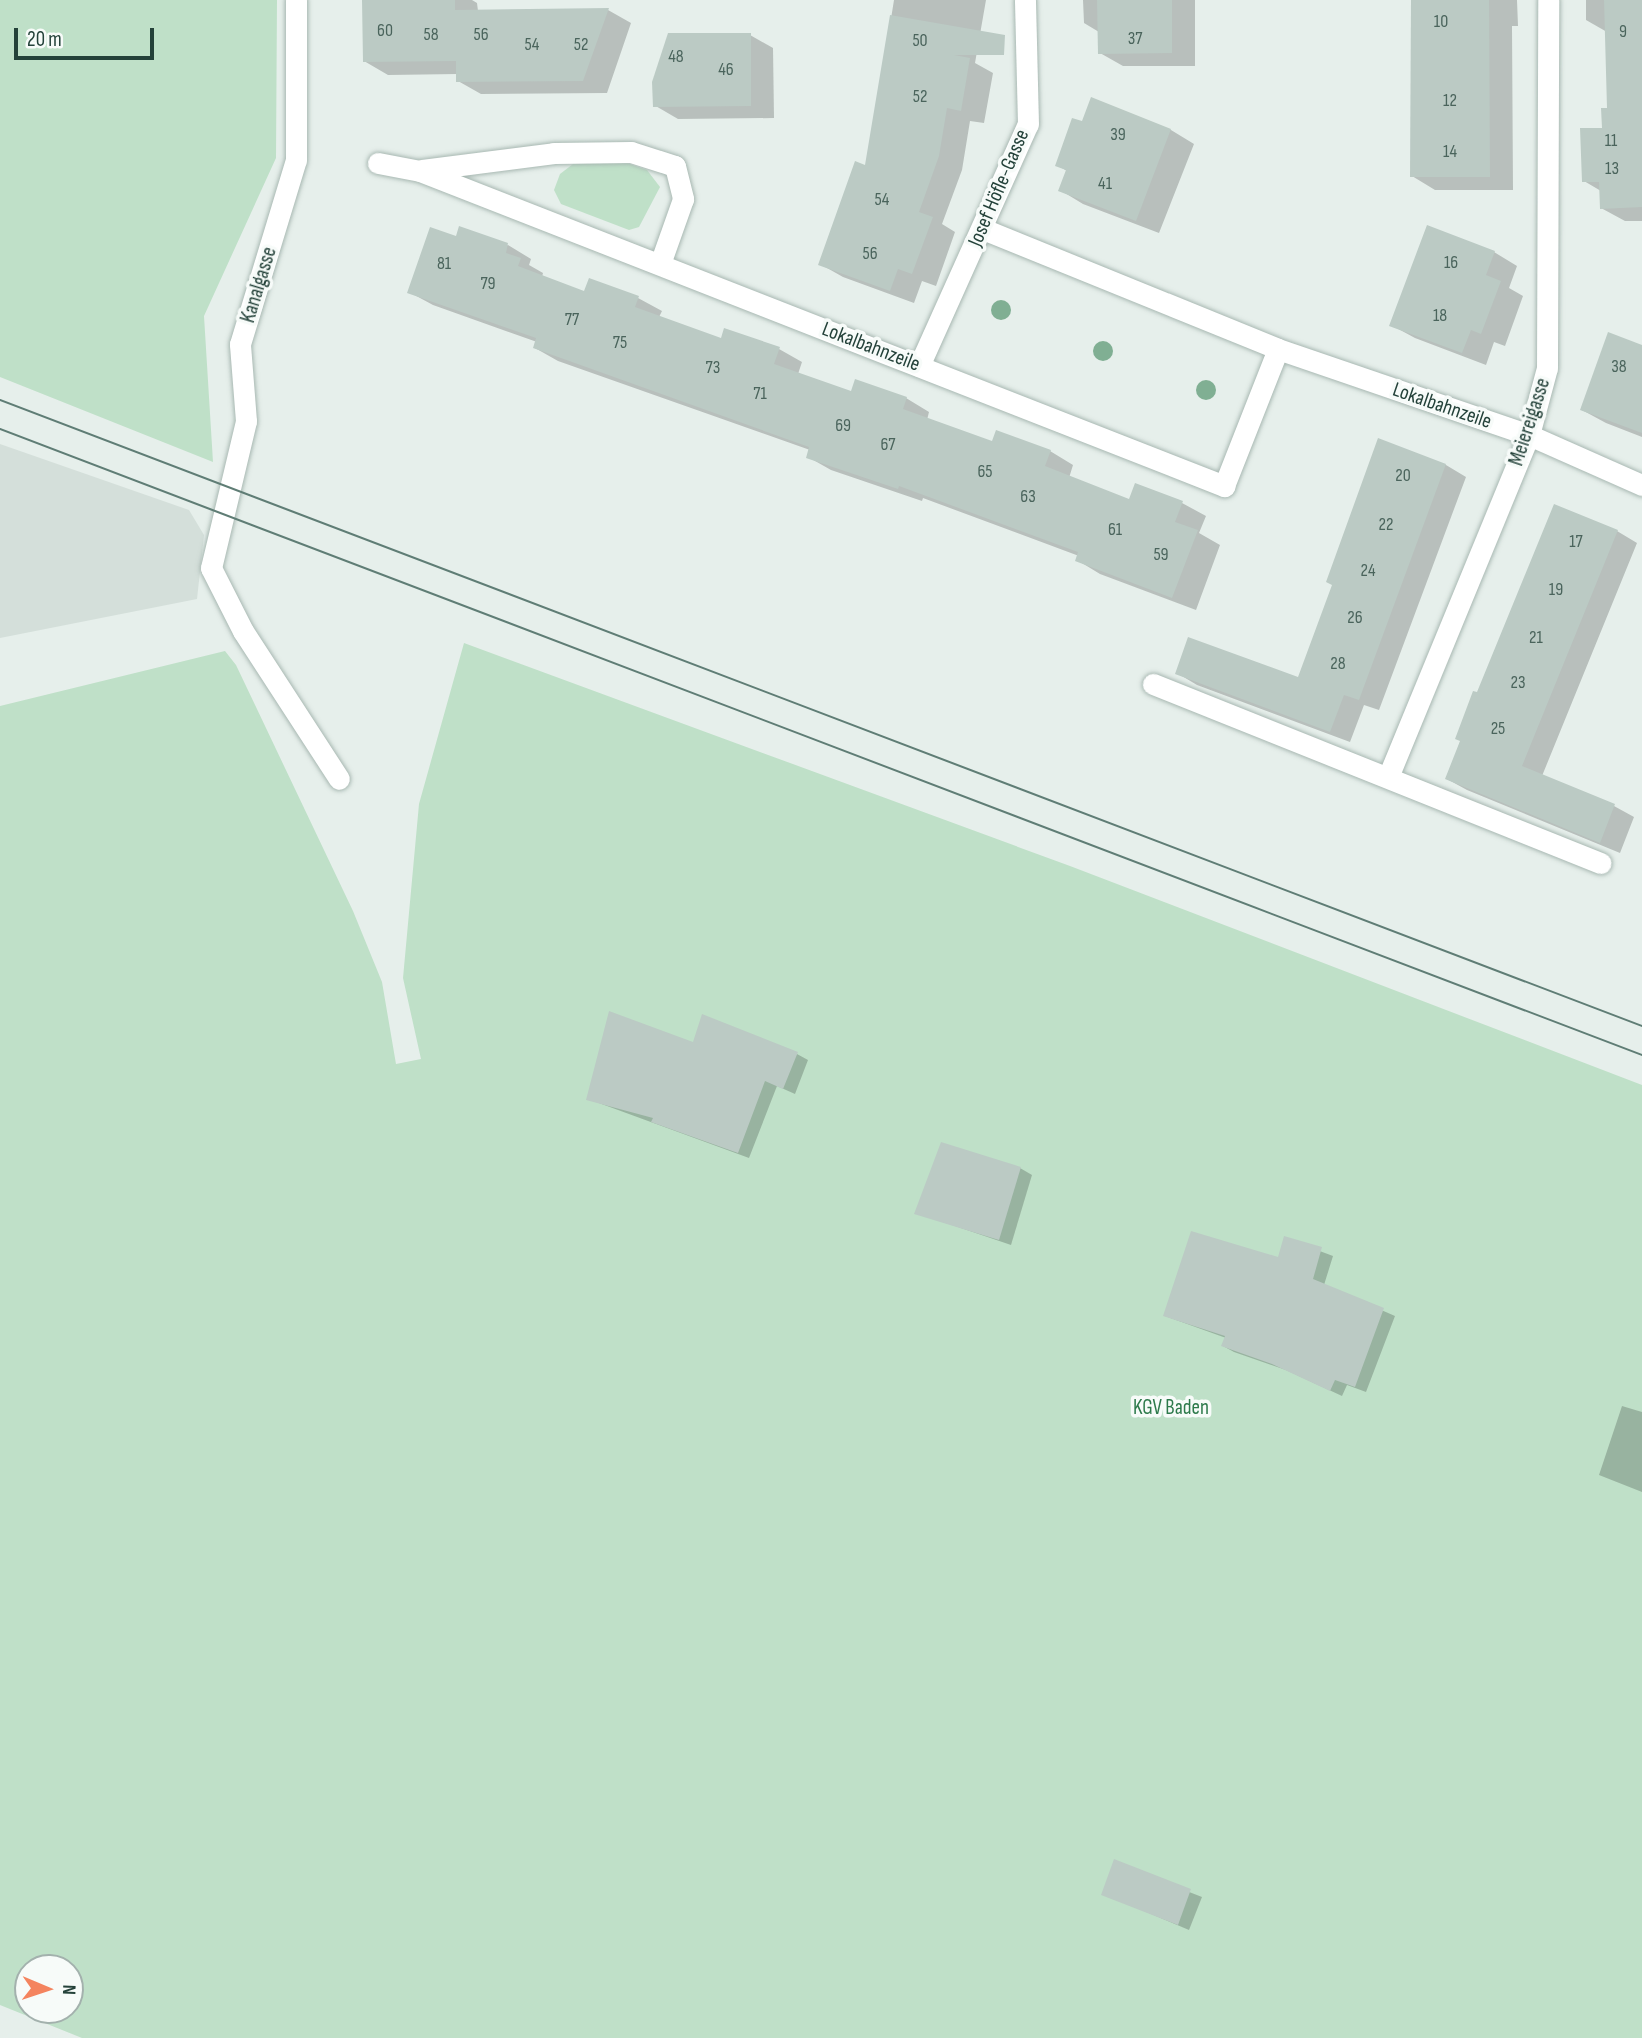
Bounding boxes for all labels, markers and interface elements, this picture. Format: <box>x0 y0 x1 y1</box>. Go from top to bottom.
house number: 10 <box>1434 11 1448 33</box>
scale bar <box>18 14 158 58</box>
house number: 60 <box>377 20 393 42</box>
house number: 9 <box>1619 21 1627 43</box>
house number: 58 <box>423 24 439 46</box>
house number: 56 <box>473 24 489 46</box>
text: 20 m <box>27 27 62 52</box>
house number: 37 <box>1128 28 1142 50</box>
house number: 50 <box>912 30 928 52</box>
house number: 54 <box>525 34 539 56</box>
house number: 52 <box>574 34 588 56</box>
house number: 48 <box>668 46 684 68</box>
house number: 46 <box>718 59 734 81</box>
house number: 52 <box>913 86 927 108</box>
house number: 12 <box>1443 90 1457 112</box>
house number: 39 <box>1110 124 1126 146</box>
street label: Josef Höfle-Gasse <box>963 126 1035 250</box>
house number: 11 <box>1605 130 1617 152</box>
house number: 14 <box>1443 141 1457 163</box>
house number: 13 <box>1605 158 1619 180</box>
house number: 41 <box>1098 173 1112 195</box>
house number: 54 <box>875 189 889 211</box>
house number: 56 <box>862 243 878 265</box>
street label: Kanalgasse <box>236 244 282 326</box>
house number: 16 <box>1444 252 1458 274</box>
house number: 81 <box>437 253 451 275</box>
house number: 79 <box>480 273 496 295</box>
house number: 18 <box>1433 305 1447 327</box>
house number: 77 <box>565 309 579 331</box>
street label: Lokalbahnzeile <box>818 317 924 377</box>
house number: 75 <box>613 332 627 354</box>
house number: 38 <box>1611 356 1627 378</box>
house number: 73 <box>706 357 720 379</box>
street label: Meiereigasse <box>1504 375 1556 469</box>
street label: Lokalbahnzeile <box>1389 377 1495 435</box>
house number: 71 <box>753 383 767 405</box>
house number: 69 <box>835 415 851 437</box>
house number: 67 <box>880 434 896 456</box>
house number: 65 <box>977 461 993 483</box>
house number: 20 <box>1395 465 1411 487</box>
house number: 63 <box>1020 486 1036 508</box>
house number: 22 <box>1379 514 1393 536</box>
house number: 61 <box>1108 519 1122 541</box>
house number: 17 <box>1569 531 1583 553</box>
house number: 59 <box>1153 544 1169 566</box>
house number: 24 <box>1361 560 1375 582</box>
house number: 19 <box>1549 579 1563 601</box>
house number: 26 <box>1347 607 1363 629</box>
house number: 21 <box>1529 627 1543 649</box>
house number: 28 <box>1330 653 1346 675</box>
house number: 23 <box>1511 672 1525 694</box>
house number: 25 <box>1491 718 1505 740</box>
park label: KGV Baden <box>1133 1395 1209 1421</box>
north arrow <box>14 1954 84 2024</box>
text: N <box>57 1984 80 1995</box>

